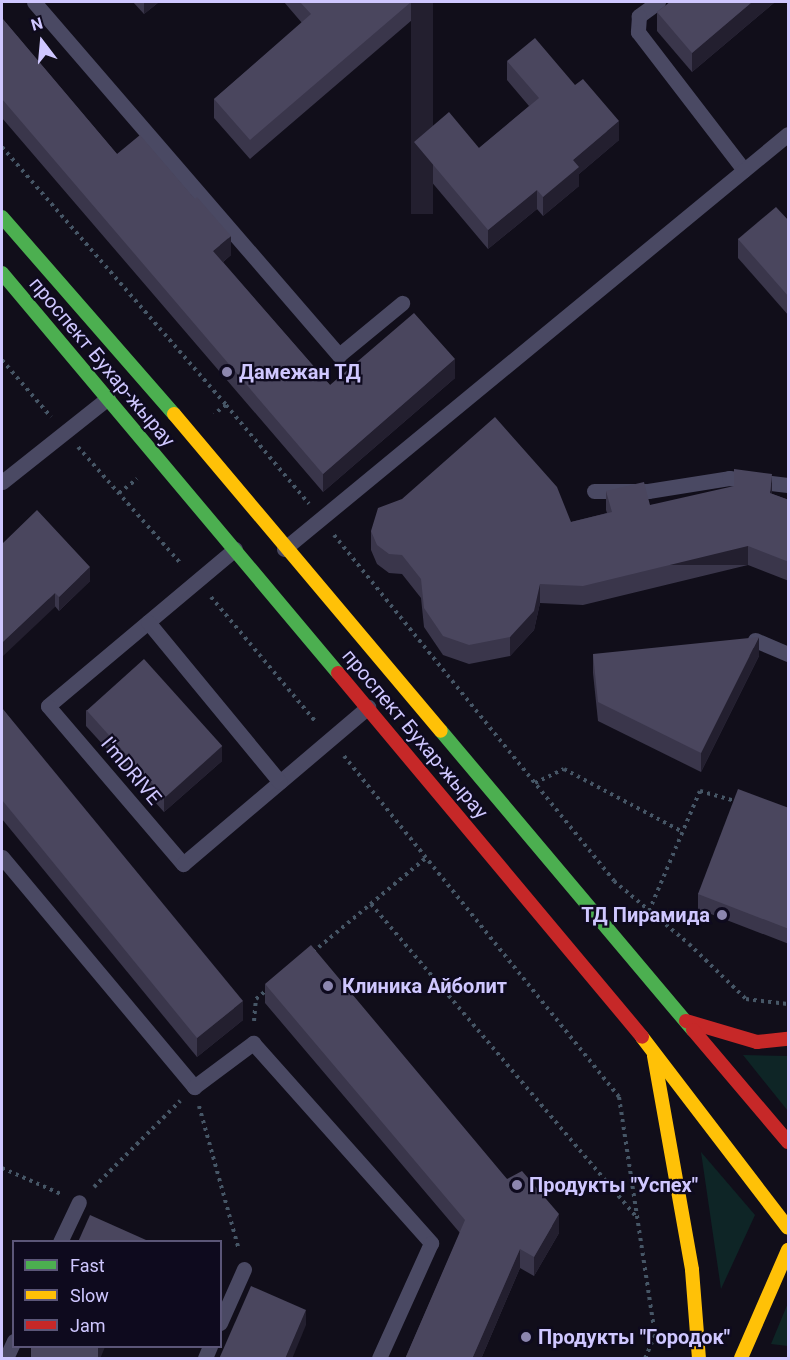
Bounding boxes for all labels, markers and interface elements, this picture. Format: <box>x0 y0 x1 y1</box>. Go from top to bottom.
north arrow <box>12 12 72 72</box>
text: N <box>29 14 45 35</box>
street label: проспект Бухар-жырау <box>24 272 180 452</box>
place label: Дамежан ТД <box>239 360 361 384</box>
marker: Дамежан ТД <box>220 365 234 379</box>
street label: проспект Бухар-жырау <box>337 644 493 824</box>
street label: I'mDRIVE <box>96 732 166 810</box>
place label: ТД Пирамида <box>581 903 710 927</box>
marker: ТД Пирамида <box>715 908 729 922</box>
place label: Клиника Айболит <box>342 974 507 998</box>
marker: Клиника Айболит <box>319 977 337 995</box>
place label: Продукты "Успех" <box>529 1173 698 1197</box>
marker: Продукты "Успех" <box>510 1178 524 1192</box>
legend <box>12 1240 222 1348</box>
text: Fast <box>70 1255 105 1276</box>
text: Slow <box>70 1285 109 1306</box>
text: Jam <box>70 1315 106 1336</box>
place label: Продукты "Городок" <box>538 1325 730 1349</box>
marker: Продукты "Городок" <box>519 1330 533 1344</box>

